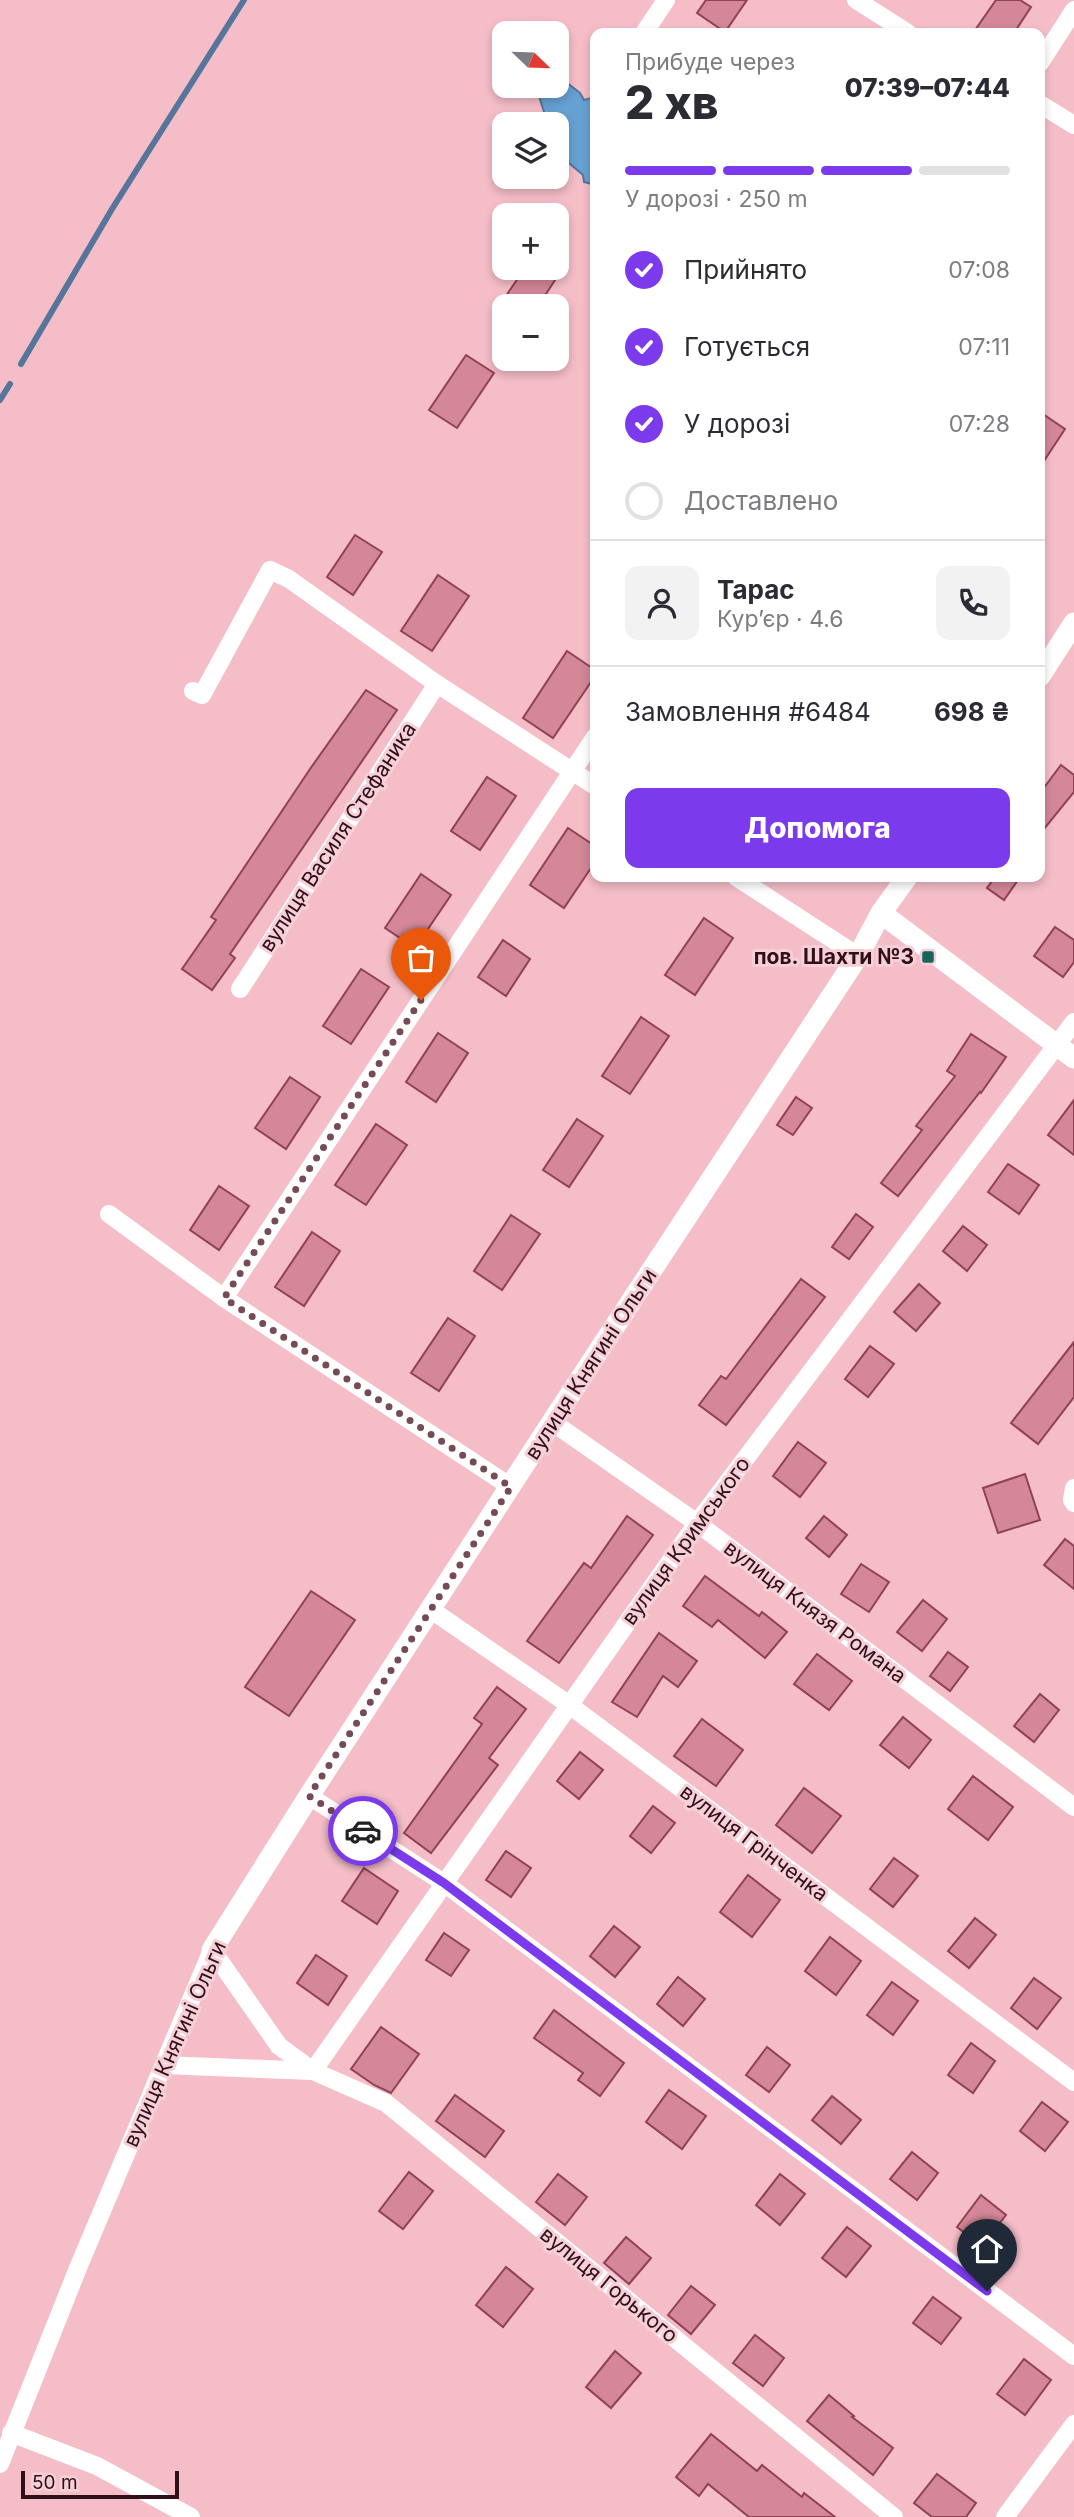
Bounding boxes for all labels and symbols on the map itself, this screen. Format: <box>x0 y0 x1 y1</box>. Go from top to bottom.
north arrow <box>492 21 569 98</box>
street label: вулиця Василя Стефаника <box>254 717 421 956</box>
pin <box>391 928 451 1000</box>
place label: пов. Шахти №3 <box>754 944 914 969</box>
marker: пов. Шахти №3 <box>920 949 936 965</box>
street label: вулиця Княгині Ольги <box>519 1264 662 1464</box>
street label: вулиця Кримського <box>616 1452 755 1630</box>
street label: вулиця Князя Романа <box>719 1535 911 1688</box>
street label: вулиця Грінченка <box>675 1779 833 1906</box>
courier <box>328 1796 398 1866</box>
street label: вулиця Княгині Ольги <box>118 1937 231 2151</box>
pin <box>957 2219 1017 2291</box>
street label: вулиця Горького <box>535 2221 683 2348</box>
scale bar <box>21 2468 178 2500</box>

